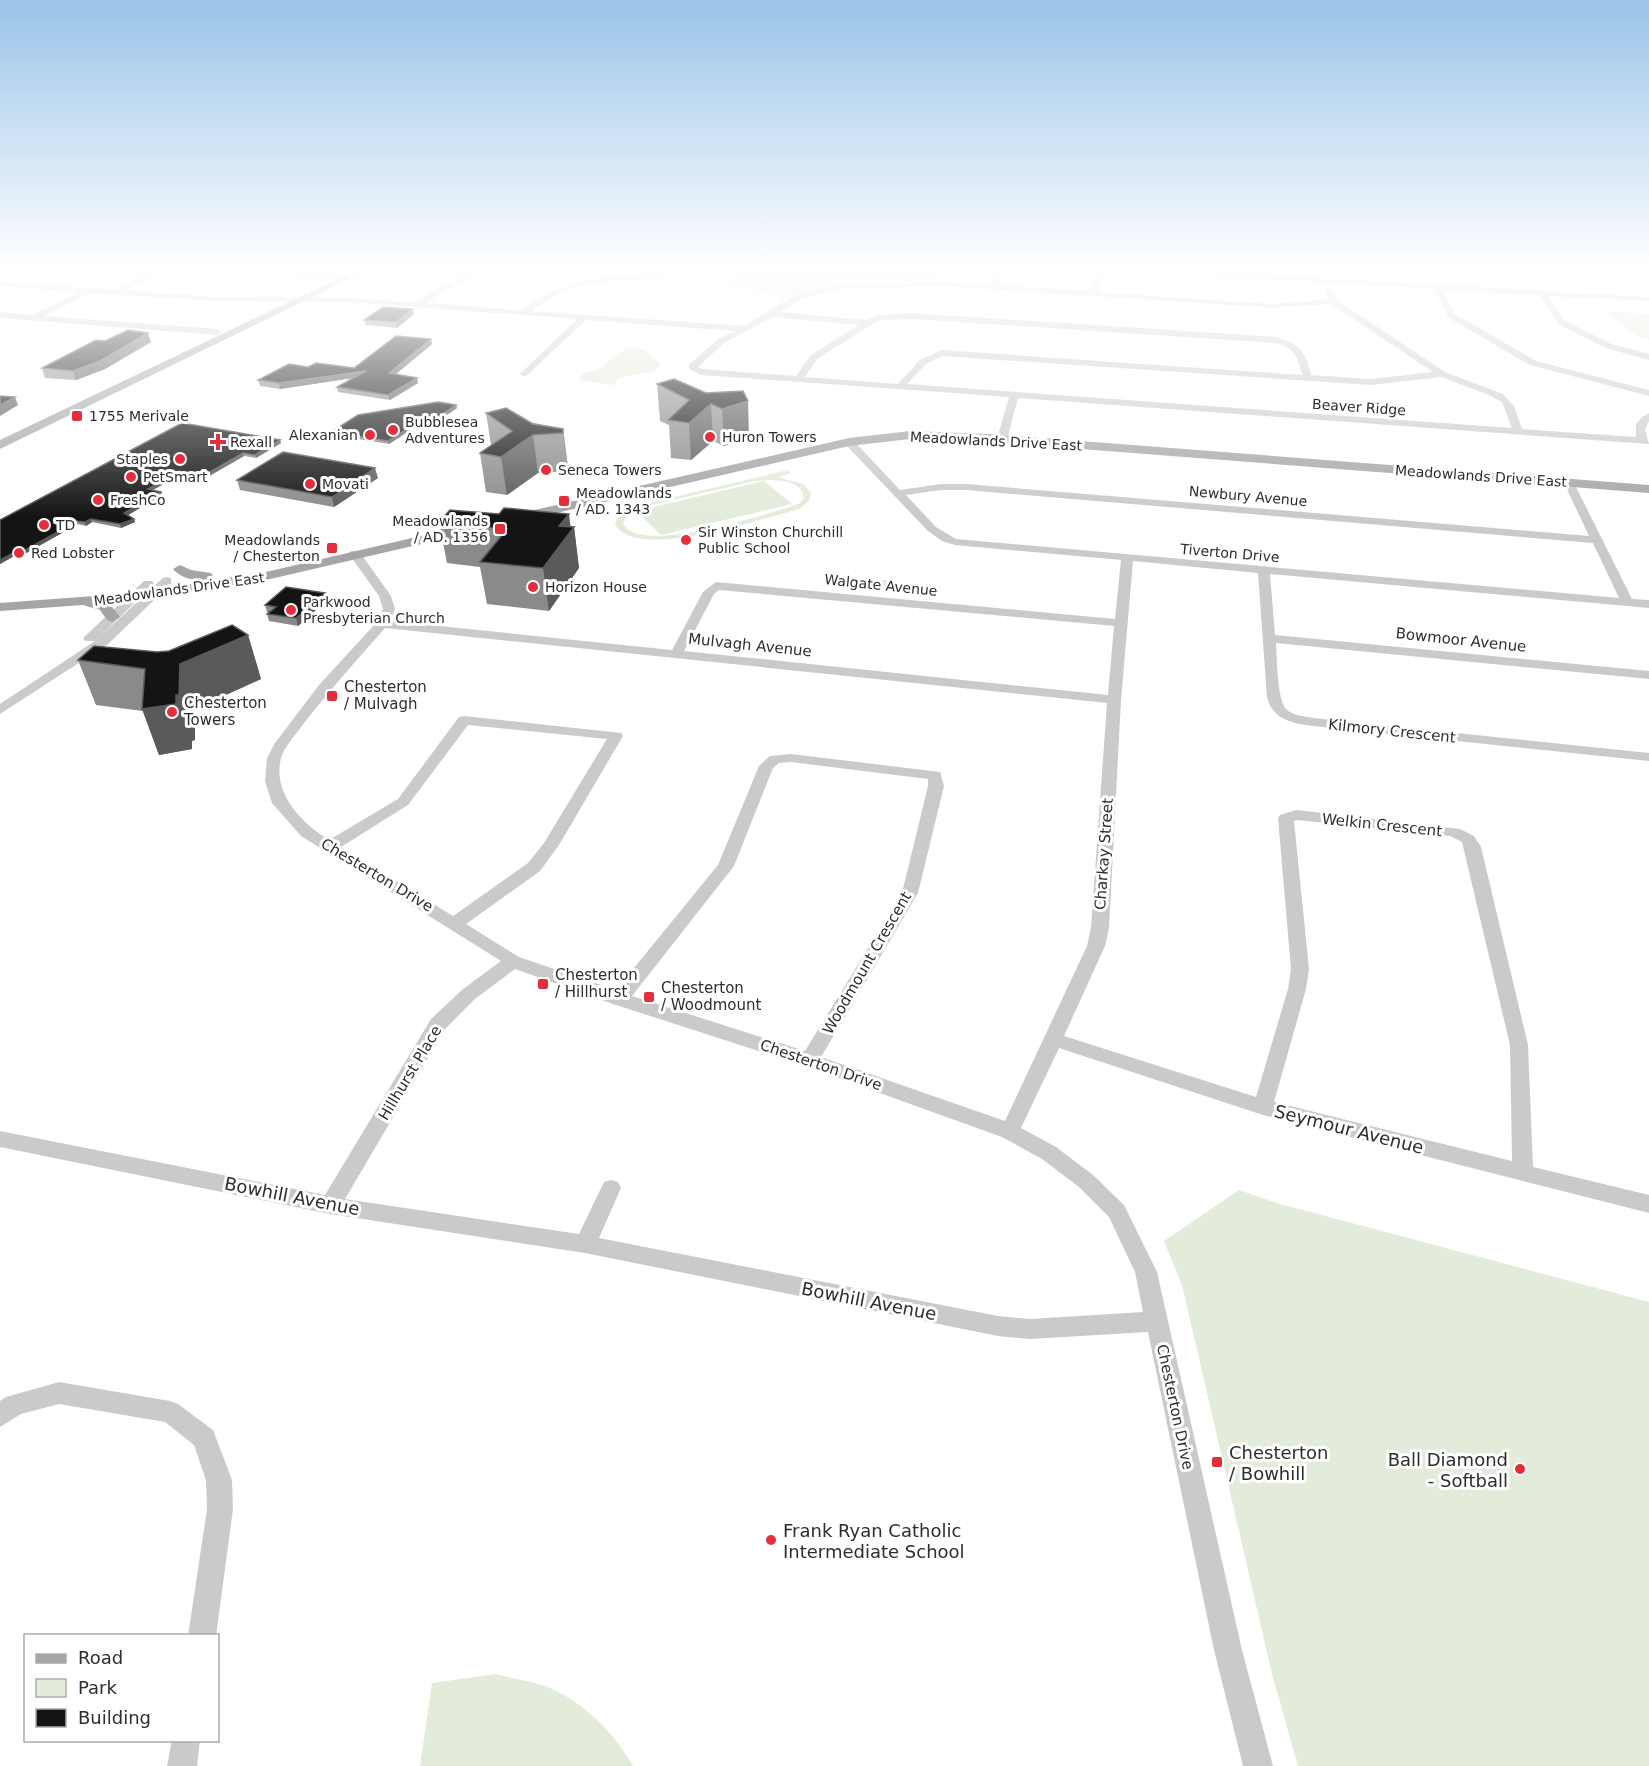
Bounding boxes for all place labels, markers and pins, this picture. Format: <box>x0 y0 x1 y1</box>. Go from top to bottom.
place label: 1755 Merivale <box>89 408 189 424</box>
marker: 1755 Merivale <box>70 409 84 423</box>
place label: Bubblesea Adventures <box>405 414 485 446</box>
marker: Bubblesea Adventures <box>386 423 400 437</box>
place label: Alexanian <box>289 427 358 443</box>
marker: Alexanian <box>363 428 377 442</box>
place label: Huron Towers <box>722 429 817 445</box>
marker: Huron Towers <box>703 430 717 444</box>
place label: Rexall <box>230 434 272 450</box>
marker: Rexall <box>211 435 225 449</box>
place label: Staples <box>116 451 168 467</box>
marker: Staples <box>173 452 187 466</box>
place label: Seneca Towers <box>558 462 662 478</box>
marker: Seneca Towers <box>539 463 553 477</box>
place label: PetSmart <box>143 469 208 485</box>
marker: PetSmart <box>124 470 138 484</box>
place label: Movati <box>322 476 369 492</box>
marker: Movati <box>303 477 317 491</box>
place label: Meadowlands / AD. 1343 <box>576 485 672 517</box>
place label: FreshCo <box>110 492 166 508</box>
marker: FreshCo <box>91 493 105 507</box>
marker: Meadowlands / AD. 1343 <box>557 494 571 508</box>
place label: Meadowlands / AD. 1356 <box>392 513 488 545</box>
place label: TD <box>55 517 75 533</box>
marker: TD <box>37 518 51 532</box>
marker: Meadowlands / AD. 1356 <box>493 522 507 536</box>
place label: Sir Winston Churchill Public School <box>698 524 843 556</box>
place label: Meadowlands / Chesterton <box>224 532 320 564</box>
marker: Sir Winston Churchill Public School <box>679 533 693 547</box>
marker: Meadowlands / Chesterton <box>325 541 339 555</box>
place label: Red Lobster <box>31 545 114 561</box>
marker: Red Lobster <box>12 546 26 560</box>
place label: Horizon House <box>545 579 647 595</box>
marker: Horizon House <box>526 580 540 594</box>
place label: Parkwood Presbyterian Church <box>303 594 445 626</box>
marker: Parkwood Presbyterian Church <box>284 603 298 617</box>
place label: Chesterton / Mulvagh <box>344 678 427 713</box>
marker: Chesterton / Mulvagh <box>325 689 339 703</box>
place label: Chesterton Towers <box>183 694 267 729</box>
marker: Chesterton Towers <box>165 705 179 719</box>
place label: Chesterton / Hillhurst <box>555 966 638 1001</box>
marker: Chesterton / Hillhurst <box>536 977 550 991</box>
place label: Chesterton / Woodmount <box>661 979 761 1014</box>
marker: Chesterton / Woodmount <box>642 990 656 1004</box>
place label: Chesterton / Bowhill <box>1229 1442 1328 1484</box>
place label: Ball Diamond - Softball <box>1388 1449 1508 1491</box>
marker: Chesterton / Bowhill <box>1210 1455 1224 1469</box>
marker: Ball Diamond - Softball <box>1513 1462 1527 1476</box>
place label: Frank Ryan Catholic Intermediate School <box>783 1520 965 1562</box>
marker: Frank Ryan Catholic Intermediate School <box>764 1533 778 1547</box>

